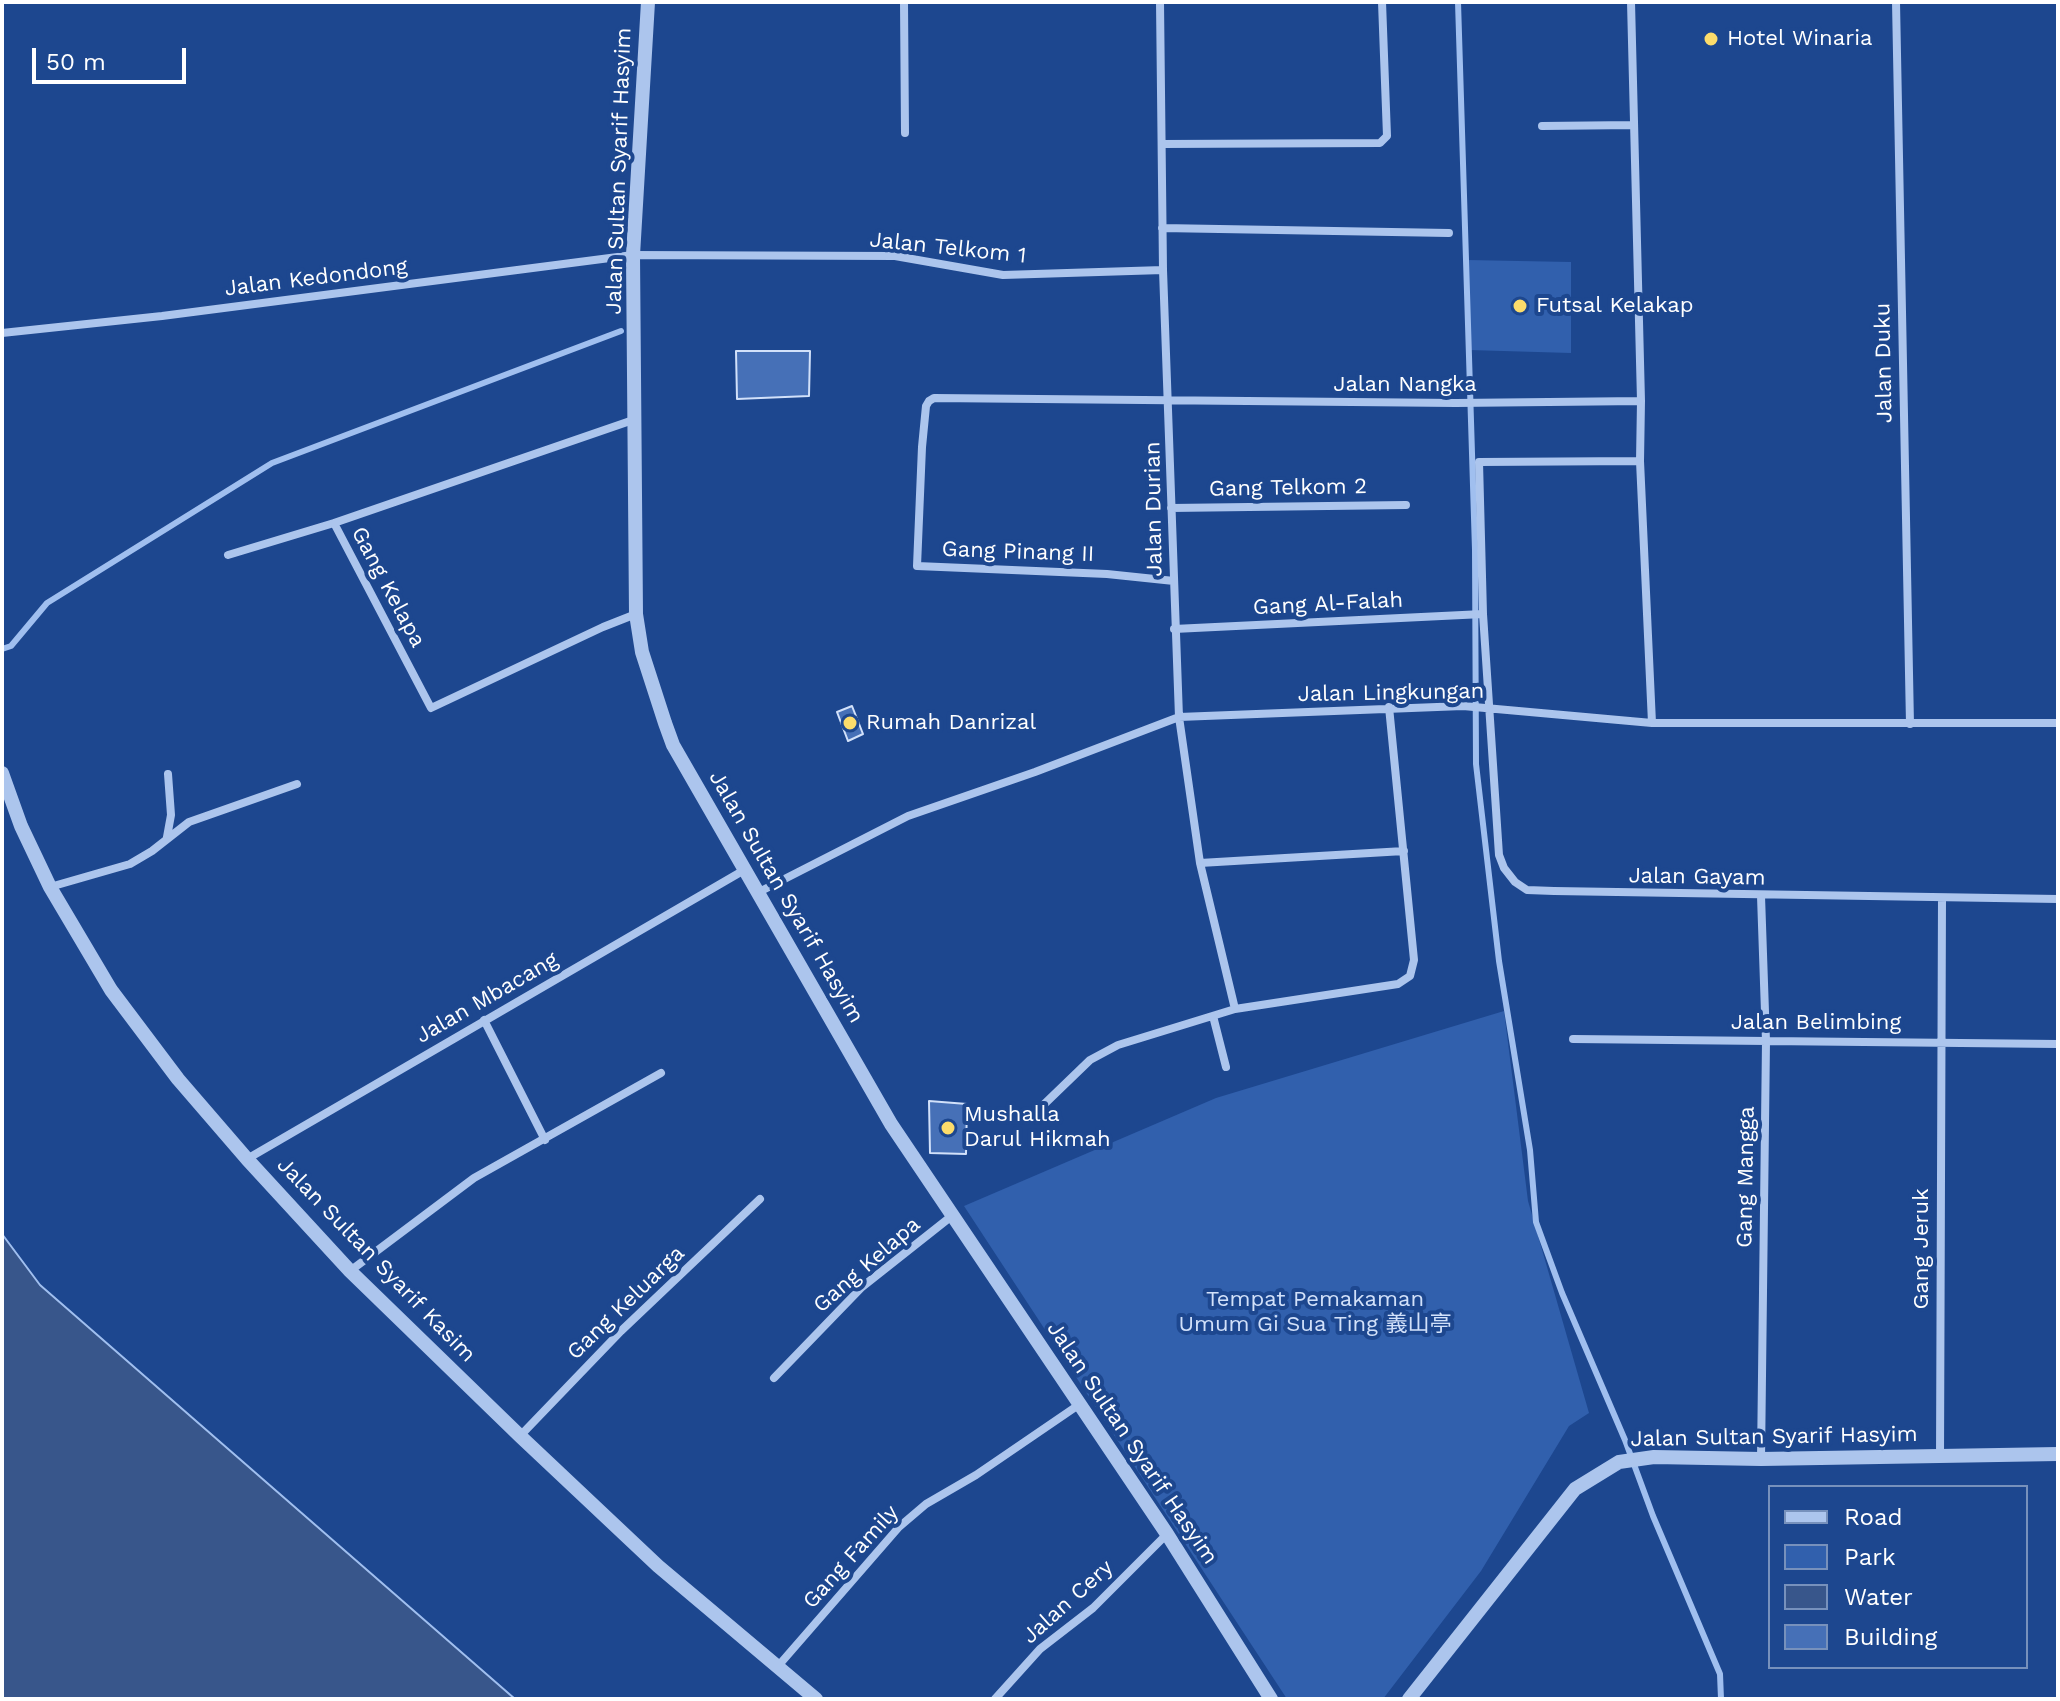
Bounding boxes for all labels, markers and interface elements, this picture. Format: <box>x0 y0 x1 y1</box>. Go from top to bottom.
place label: Hotel Winaria <box>1727 26 1872 52</box>
street label: Jalan Sultan Syarif Hasyim <box>601 27 637 315</box>
marker: Hotel Winaria <box>1702 30 1720 48</box>
scale bar <box>36 32 190 82</box>
text: 50 m <box>46 48 106 76</box>
street label: Jalan Telkom 1 <box>868 227 1028 269</box>
street label: Jalan Kedondong <box>223 254 409 302</box>
place label: Futsal Kelakap <box>1536 293 1693 319</box>
marker: Futsal Kelakap <box>1511 297 1529 315</box>
street label: Jalan Duku <box>1870 303 1898 423</box>
street label: Jalan Nangka <box>1333 372 1477 398</box>
street label: Jalan Durian <box>1140 441 1168 577</box>
street label: Gang Telkom 2 <box>1209 473 1367 503</box>
street label: Gang Kelapa <box>345 522 431 652</box>
street label: Gang Pinang II <box>941 536 1095 568</box>
street label: Gang Al-Falah <box>1252 587 1404 621</box>
street label: Jalan Lingkungan <box>1297 678 1485 708</box>
place label: Rumah Danrizal <box>866 710 1036 736</box>
marker: Rumah Danrizal <box>841 714 859 732</box>
street label: Jalan Sultan Syarif Hasyim <box>703 766 869 1028</box>
street label: Jalan Gayam <box>1628 863 1766 891</box>
street label: Jalan Mbacang <box>411 947 563 1049</box>
street label: Jalan Belimbing <box>1731 1010 1901 1036</box>
place label: Mushalla Darul Hikmah <box>964 1102 1111 1154</box>
street label: Gang Mangga <box>1732 1106 1760 1248</box>
marker: Mushalla Darul Hikmah <box>939 1119 957 1137</box>
street label: Jalan Sultan Syarif Kasim <box>271 1152 481 1368</box>
street label: Gang Jeruk <box>1909 1188 1935 1310</box>
street label: Gang Kelapa <box>808 1211 926 1319</box>
street label: Gang Keluarga <box>562 1240 690 1366</box>
park label: Tempat Pemakaman Umum Gi Sua Ting 義山亭 <box>1179 1287 1451 1338</box>
street label: Jalan Sultan Syarif Hasyim <box>1041 1317 1223 1569</box>
street label: Jalan Sultan Syarif Hasyim <box>1630 1421 1918 1453</box>
legend <box>1768 1485 2028 1669</box>
street label: Gang Family <box>798 1500 904 1614</box>
text: Road <box>1844 1503 1903 1531</box>
text: Park <box>1844 1543 1896 1571</box>
street label: Jalan Cery <box>1017 1554 1119 1650</box>
text: Water <box>1844 1583 1913 1611</box>
text: Building <box>1844 1623 1937 1651</box>

